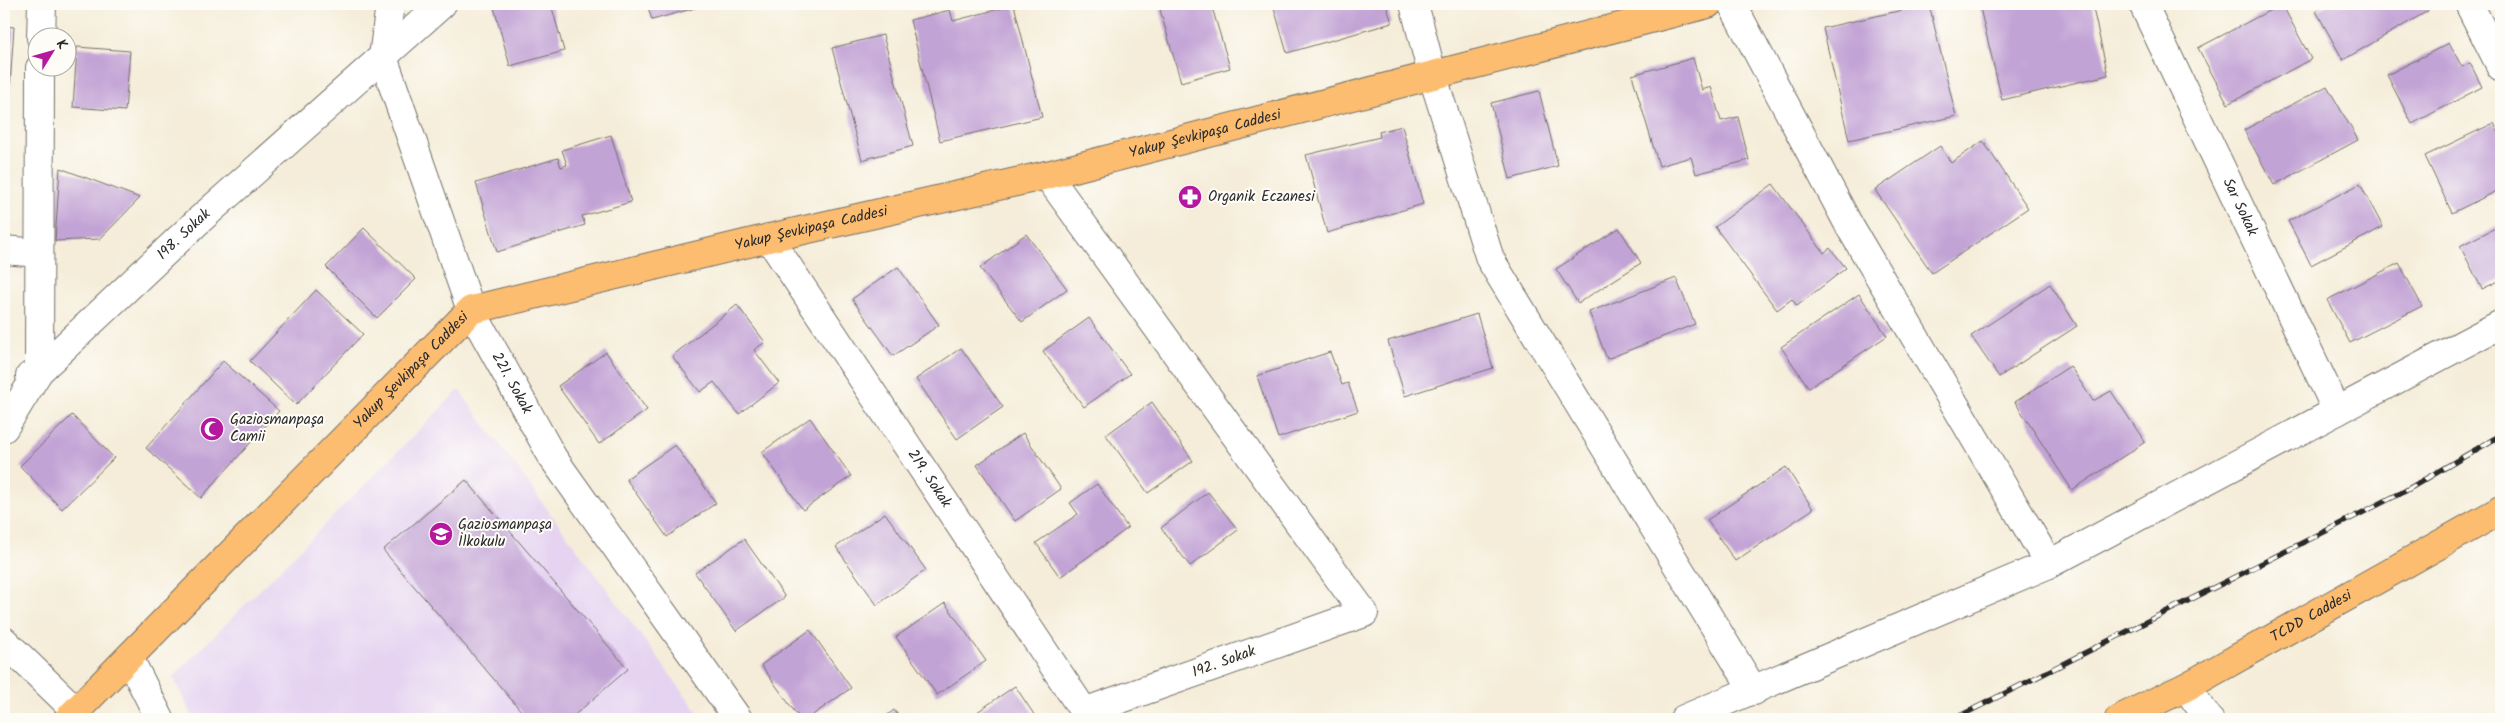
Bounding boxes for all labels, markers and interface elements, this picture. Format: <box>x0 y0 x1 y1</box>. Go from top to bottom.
north arrow <box>28 28 78 78</box>
text: K <box>50 35 73 55</box>
street label: Yakup Şevkipaşa Caddesi <box>1126 103 1285 165</box>
street label: Sar Sokak <box>2216 174 2264 241</box>
pharmacy icon: Organik Eczanesi <box>1177 184 1203 210</box>
place label: Organik Eczanesi <box>1208 185 1316 209</box>
street label: Yakup Şevkipaşa Caddesi <box>732 199 891 258</box>
street label: 198. Sokak <box>151 202 217 266</box>
street label: Yakup Şevkipaşa Caddesi <box>348 306 476 435</box>
street label: 221. Sokak <box>485 348 539 419</box>
place label: Gaziosmanpaşa Camii <box>230 408 324 449</box>
mosque icon: Gaziosmanpaşa Camii <box>199 416 225 442</box>
street label: 219. Sokak <box>901 444 958 514</box>
place label: Gaziosmanpaşa İlkokulu <box>458 513 552 554</box>
school or university icon: Gaziosmanpaşa İlkokulu <box>428 521 454 547</box>
street label: TCDD Caddesi <box>2266 583 2358 649</box>
street label: 192. Sokak <box>1189 639 1260 685</box>

